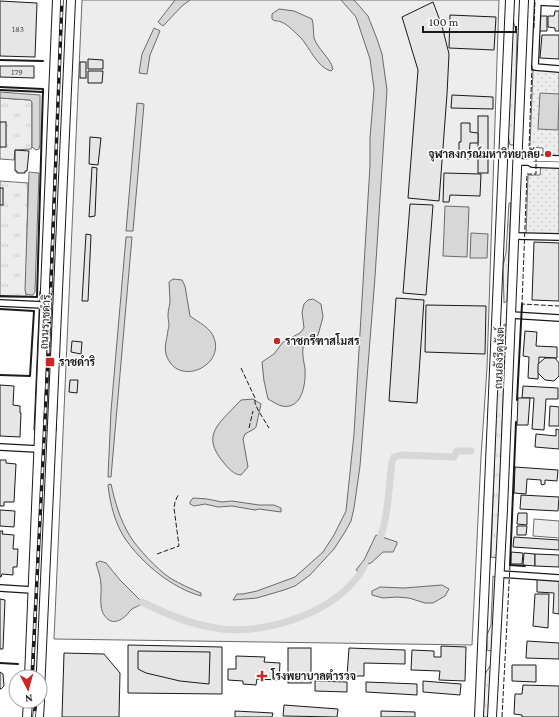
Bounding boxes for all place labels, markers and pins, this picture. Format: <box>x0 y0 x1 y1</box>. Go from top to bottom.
place label: จุฬาลงกรณ์มหาวิทยาลัย <box>428 146 540 162</box>
marker: จุฬาลงกรณ์มหาวิทยาลัย <box>543 149 553 159</box>
place label: ราชกรีฑาสโมสร <box>285 333 360 347</box>
marker: ราชกรีฑาสโมสร <box>272 336 282 346</box>
place label: ราชดำริ <box>59 355 96 368</box>
marker: ราชดำริ <box>44 356 56 368</box>
place label: โรงพยาบาลตำรวจ <box>270 668 356 682</box>
marker: โรงพยาบาลตำรวจ <box>256 670 268 682</box>

